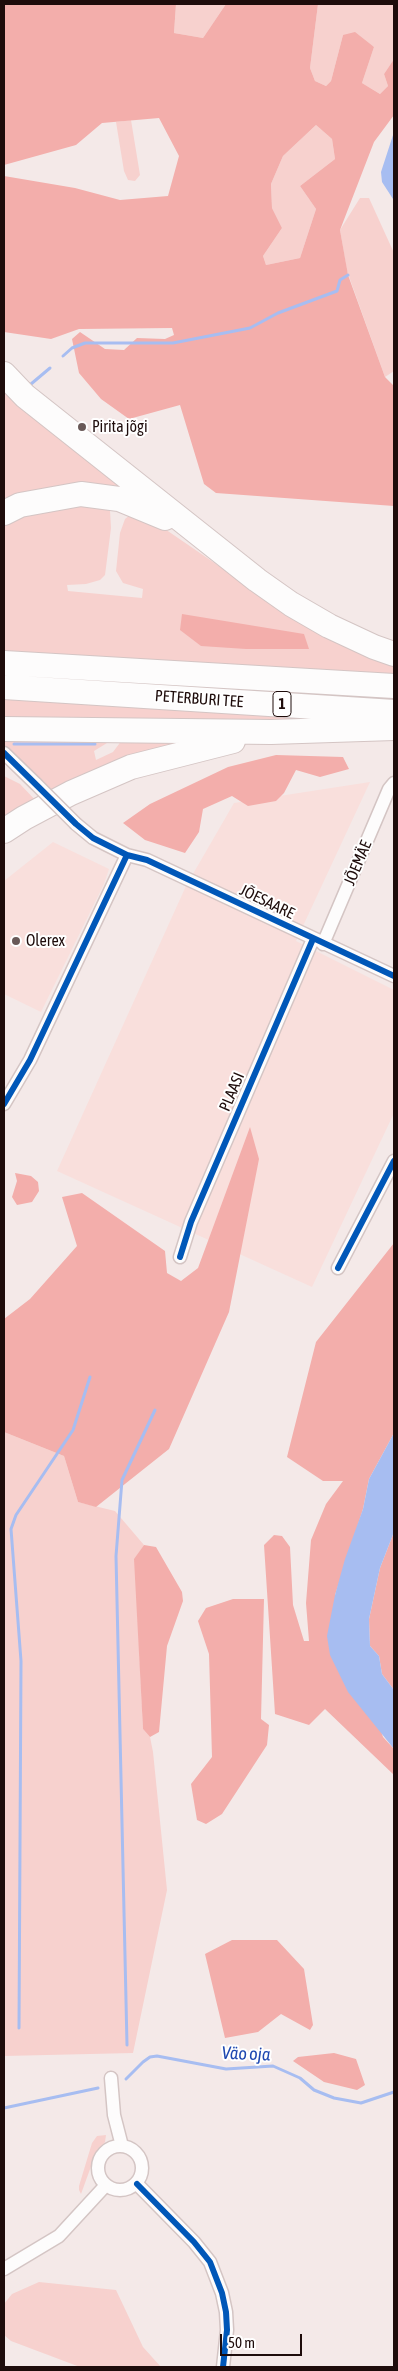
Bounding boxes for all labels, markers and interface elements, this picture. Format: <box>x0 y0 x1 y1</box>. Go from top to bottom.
place label: Pirita jõgi <box>92 417 148 437</box>
marker: Pirita jõgi <box>76 421 88 433</box>
street label: PETERBURI TEE <box>154 686 244 712</box>
road number: 1 <box>273 692 291 716</box>
street label: JÕEMÄE <box>340 838 376 888</box>
street label: JÕESAARE <box>237 881 297 923</box>
place label: Olerex <box>26 931 65 951</box>
marker: Olerex <box>10 935 22 947</box>
street label: PLAASI <box>215 1070 249 1114</box>
water label: Väo oja <box>221 2042 271 2066</box>
scale bar <box>223 2324 306 2356</box>
text: 50 m <box>228 2334 255 2351</box>

